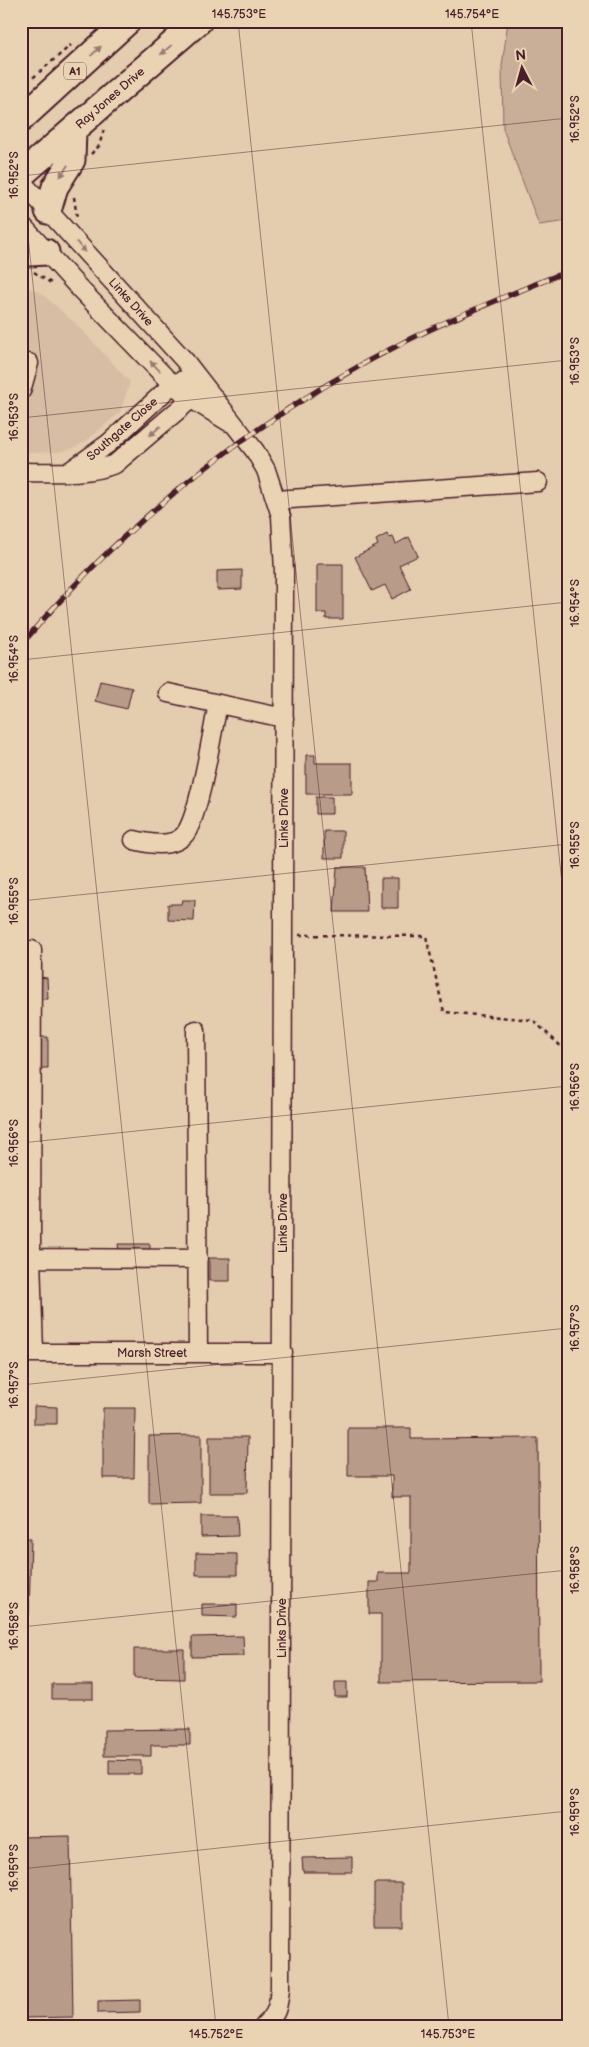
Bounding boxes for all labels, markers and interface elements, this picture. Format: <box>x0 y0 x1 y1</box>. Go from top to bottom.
text: 145.753°E <box>212 7 266 22</box>
text: 145.754°E <box>445 7 499 22</box>
north arrow <box>496 42 546 92</box>
one-way arrow <box>160 44 172 56</box>
one-way arrow <box>90 45 102 57</box>
text: N <box>515 47 527 65</box>
road number: A1 <box>64 62 86 80</box>
street label: Ray Jones Drive <box>73 64 148 132</box>
text: 16.952°S <box>568 95 583 143</box>
text: 16.952°S <box>7 151 22 199</box>
one-way arrow <box>59 165 69 178</box>
one-way arrow <box>75 241 87 253</box>
street label: Links Drive <box>105 275 156 330</box>
text: 16.953°S <box>568 337 583 385</box>
one-way arrow <box>149 360 161 372</box>
text: 16.953°S <box>7 393 22 441</box>
street label: Southgate Close <box>84 394 161 464</box>
one-way arrow <box>149 425 161 437</box>
text: 16.954°S <box>568 579 583 627</box>
text: 16.954°S <box>7 635 22 683</box>
street label: Links Drive <box>277 788 292 848</box>
text: 16.955°S <box>568 821 583 869</box>
text: 16.955°S <box>7 877 22 925</box>
text: 16.956°S <box>568 1063 583 1111</box>
text: 16.956°S <box>7 1119 22 1167</box>
street label: Links Drive <box>276 1193 291 1253</box>
text: 16.957°S <box>568 1305 583 1351</box>
street label: Marsh Street <box>117 1346 187 1361</box>
text: 16.957°S <box>7 1362 22 1408</box>
text: 16.958°S <box>568 1546 583 1594</box>
street label: Links Drive <box>275 1598 290 1658</box>
text: 16.958°S <box>7 1602 22 1650</box>
text: 16.959°S <box>568 1788 583 1836</box>
text: 16.959°S <box>7 1844 22 1892</box>
text: 145.752°E <box>189 2027 243 2042</box>
text: 145.753°E <box>421 2027 475 2042</box>

